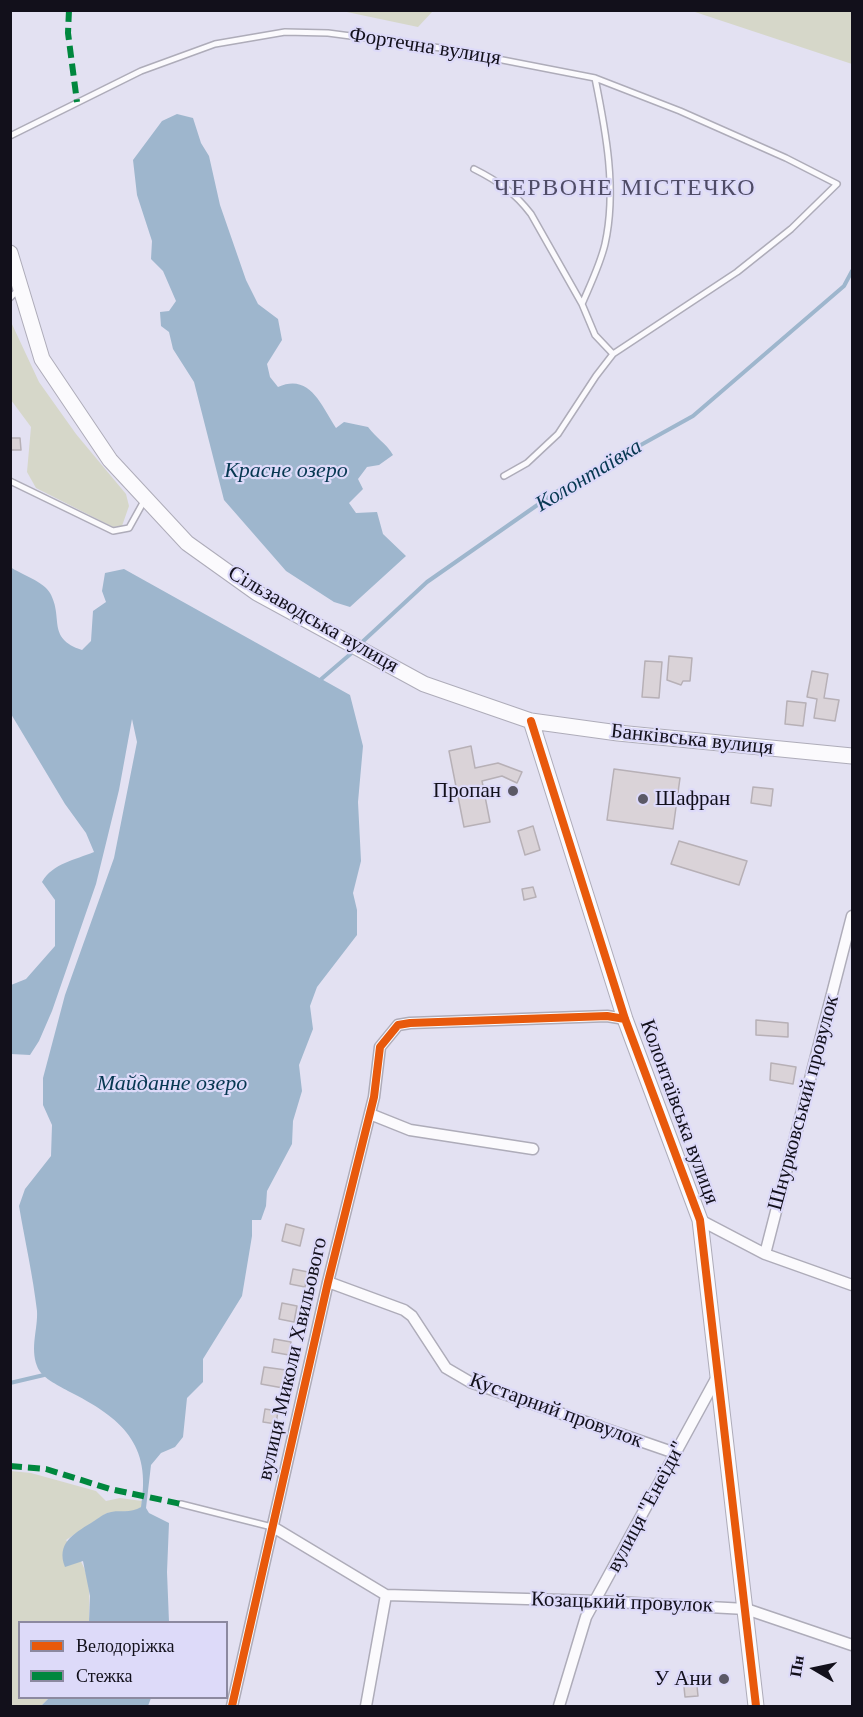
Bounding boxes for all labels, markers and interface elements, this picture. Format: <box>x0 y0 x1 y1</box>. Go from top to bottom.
street label: Фортечна вулиця <box>347 23 503 71</box>
district label: ЧЕРВОНЕ МІСТЕЧКО <box>494 175 756 203</box>
water label: Колонтаївка <box>531 434 647 518</box>
water label: Красне озеро <box>224 458 348 484</box>
street label: Сільзаводська вулиця <box>223 561 403 679</box>
street label: Банківська вулиця <box>610 719 774 761</box>
place label: Пропан <box>433 778 501 804</box>
marker: Пропан <box>506 784 520 798</box>
place label: Шафран <box>655 786 730 812</box>
marker: Шафран <box>636 792 650 806</box>
street label: Шнурковський провулок <box>763 993 845 1213</box>
street label: Колонтаївська вулиця <box>634 1016 724 1208</box>
water label: Майданне озеро <box>97 1071 247 1097</box>
street label: вулиця Миколи Хвильового <box>253 1235 333 1483</box>
street label: Кустарний провулок <box>466 1368 646 1454</box>
street label: вулиця "Енеїди" <box>602 1437 692 1577</box>
street label: Козацький провулок <box>531 1587 713 1619</box>
legend <box>18 1621 228 1699</box>
text: Велодоріжка <box>76 1636 175 1656</box>
north arrow <box>785 1639 845 1699</box>
text: Пн <box>787 1654 807 1678</box>
text: Стежка <box>76 1666 133 1686</box>
place label: У Ани <box>654 1666 712 1692</box>
marker: У Ани <box>717 1672 731 1686</box>

